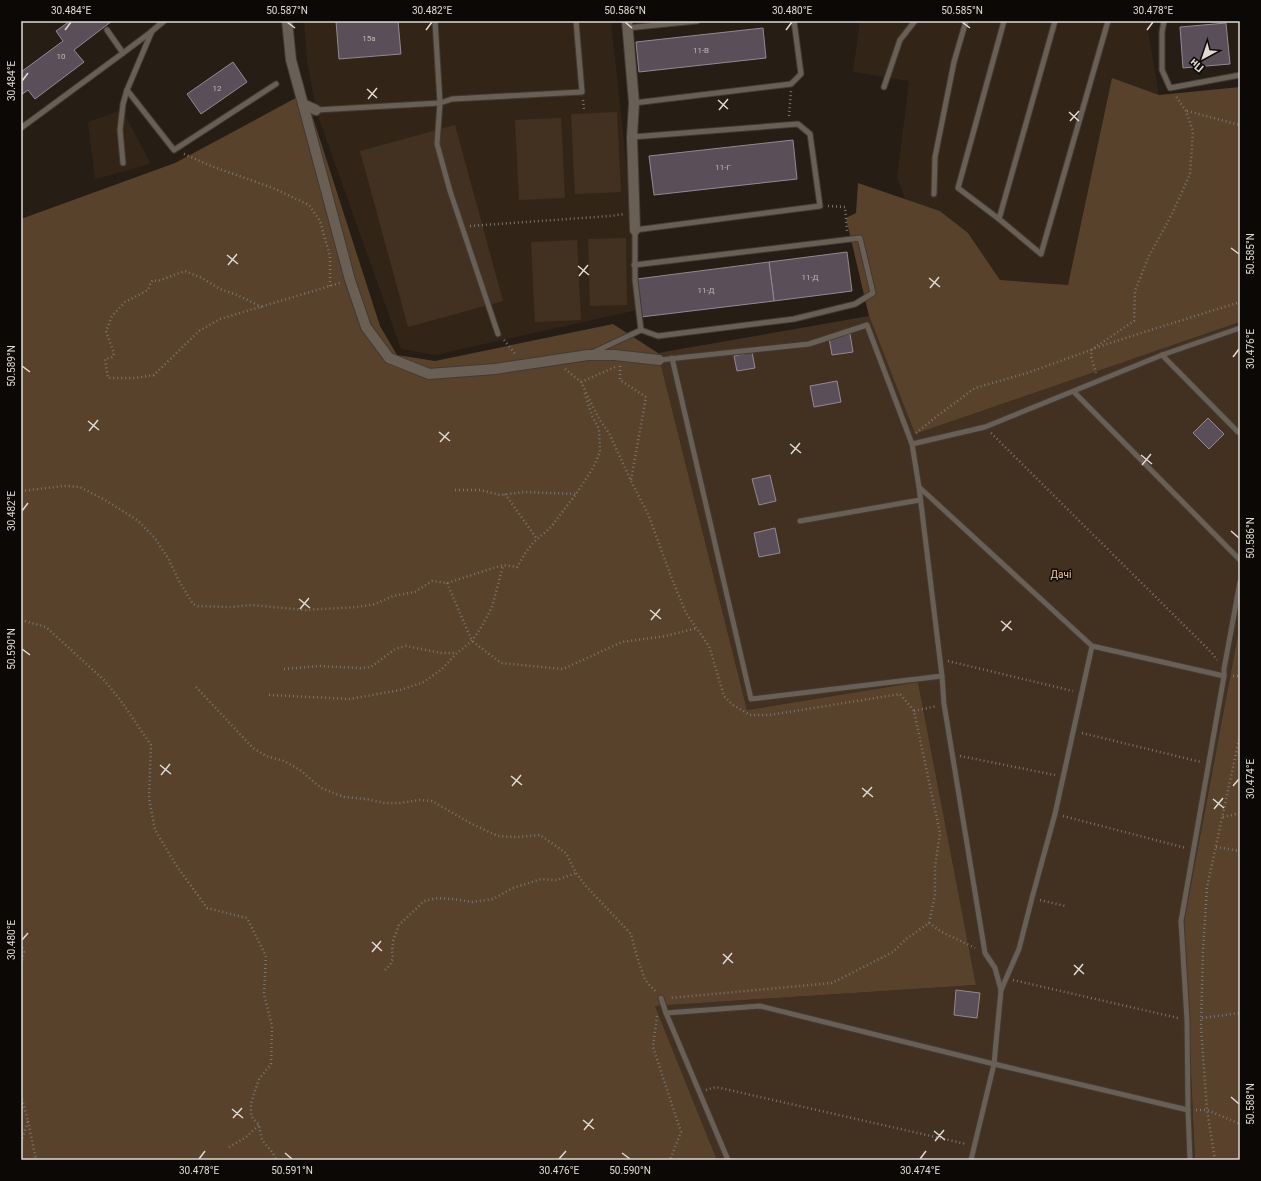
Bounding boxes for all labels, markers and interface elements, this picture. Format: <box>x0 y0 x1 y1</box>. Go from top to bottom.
text: 30.484°E <box>51 5 91 16</box>
text: 50.587°N <box>266 5 308 16</box>
text: 30.482°E <box>412 5 452 16</box>
text: 50.586°N <box>604 5 646 16</box>
text: 30.480°E <box>772 5 812 16</box>
text: 50.585°N <box>941 5 983 16</box>
text: 30.478°E <box>1133 5 1173 16</box>
house number: 15а <box>362 34 376 43</box>
north arrow <box>1183 38 1223 78</box>
house number: 11-В <box>693 46 709 55</box>
house number: 10 <box>57 52 66 61</box>
text: Пн <box>1187 56 1206 75</box>
text: 30.484°E <box>6 61 17 101</box>
house number: 12 <box>213 84 222 93</box>
house number: 11-Г <box>715 163 731 172</box>
text: 50.585°N <box>1245 233 1256 275</box>
house number: 11-Д <box>801 273 819 282</box>
house number: 11-Д <box>697 286 715 295</box>
text: 30.476°E <box>1245 329 1256 369</box>
text: 50.589°N <box>6 345 17 387</box>
text: 30.482°E <box>6 491 17 531</box>
text: 50.586°N <box>1245 517 1256 559</box>
park label: Дачі <box>1051 569 1071 580</box>
text: 50.590°N <box>6 628 17 670</box>
text: 30.474°E <box>1245 759 1256 799</box>
text: 30.480°E <box>6 920 17 960</box>
text: 50.588°N <box>1245 1083 1256 1125</box>
text: 30.478°E <box>179 1165 219 1176</box>
text: 50.591°N <box>271 1165 313 1176</box>
text: 30.476°E <box>539 1165 579 1176</box>
text: 50.590°N <box>609 1165 651 1176</box>
text: 30.474°E <box>900 1165 940 1176</box>

